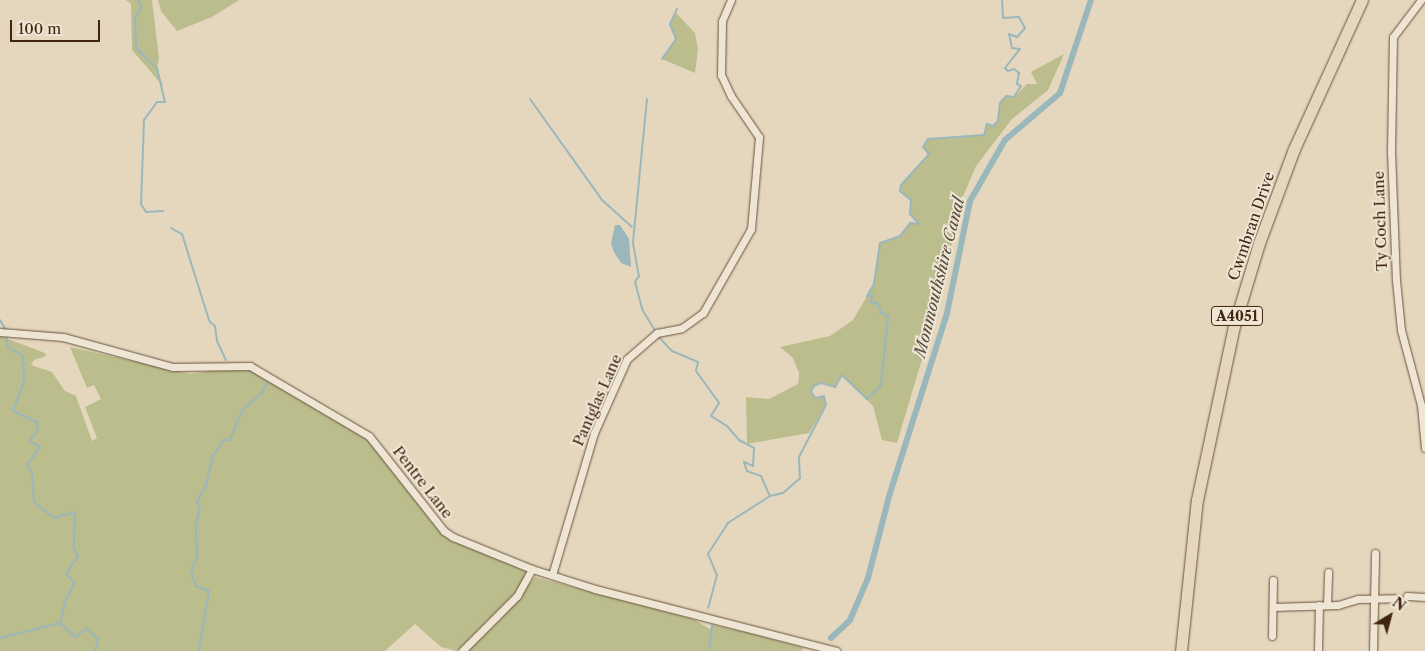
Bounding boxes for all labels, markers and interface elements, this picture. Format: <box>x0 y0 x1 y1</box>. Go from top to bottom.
scale bar <box>12 10 102 42</box>
text: 100 m <box>18 19 61 38</box>
street label: Cwmbran Drive <box>1224 169 1278 283</box>
street label: Ty Coch Lane <box>1369 170 1391 272</box>
water label: Monmouthshire Canal <box>910 195 968 359</box>
road number: A4051 <box>1211 304 1263 328</box>
street label: Pantglas Lane <box>569 351 625 449</box>
street label: Pentre Lane <box>389 442 457 522</box>
north arrow <box>1365 591 1415 641</box>
text: N <box>1389 593 1409 615</box>

